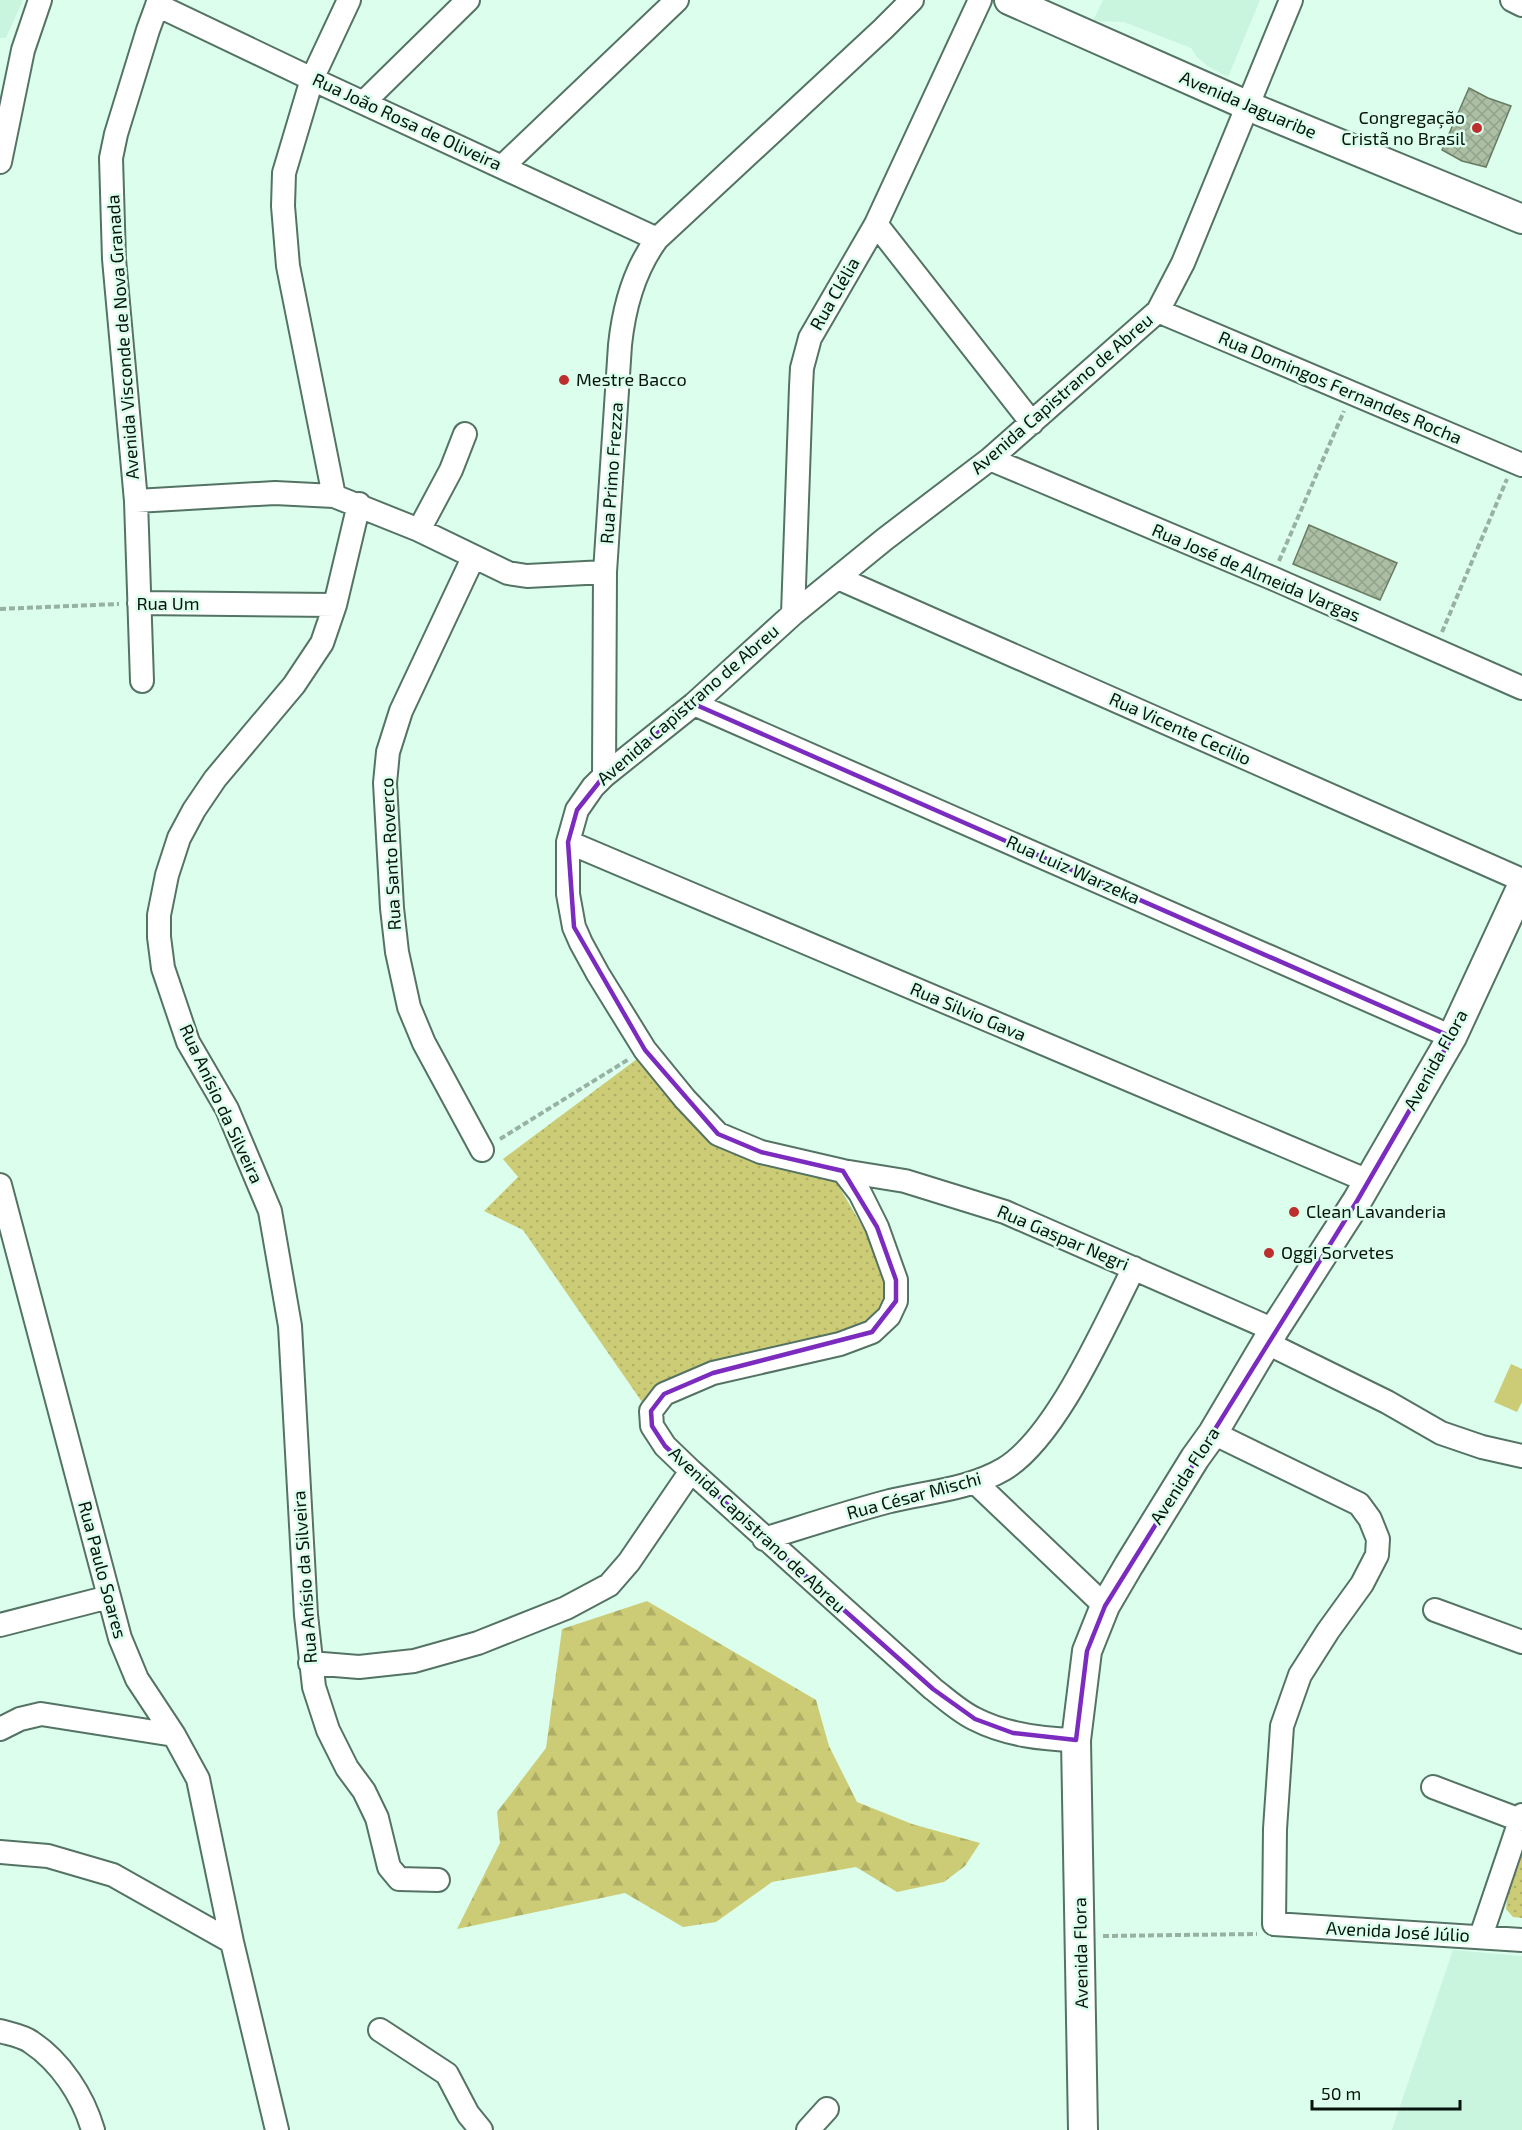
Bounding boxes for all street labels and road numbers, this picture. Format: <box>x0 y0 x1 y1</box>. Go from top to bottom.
street label: Avenida Jaguaribe <box>1177 65 1320 143</box>
street label: Rua João Rosa de Oliveira <box>309 68 505 175</box>
street label: Avenida Visconde de Nova Granada <box>101 194 143 480</box>
street label: Rua Clélia <box>805 253 864 334</box>
street label: Avenida Capistrano de Abreu <box>966 308 1157 478</box>
street label: Rua Domingos Fernandes Rocha <box>1215 326 1465 448</box>
street label: Rua Primo Frezza <box>595 401 627 544</box>
street label: Rua José de Almeida Vargas <box>1149 518 1364 626</box>
street label: Rua Um <box>136 592 200 614</box>
street label: Avenida Capistrano de Abreu <box>592 619 783 789</box>
street label: Rua Vicente Cecilio <box>1106 687 1255 769</box>
street label: Rua Santo Roverco <box>375 777 405 931</box>
street label: Rua Luiz Warzeka <box>1003 830 1144 908</box>
street label: Rua Silvio Gava <box>907 977 1030 1045</box>
street label: Avenida Flora <box>1398 1005 1472 1114</box>
street label: Rua Anísio da Silveira <box>175 1020 268 1187</box>
street label: Rua Gaspar Negri <box>994 1199 1133 1275</box>
street label: Avenida Flora <box>1145 1423 1224 1528</box>
street label: Avenida Capistrano de Abreu <box>665 1441 851 1617</box>
street label: Rua César Mischi <box>844 1467 983 1524</box>
street label: Rua Anísio da Silveira <box>287 1490 321 1664</box>
street label: Rua Paulo Soares <box>74 1499 132 1641</box>
street label: Avenida Flora <box>1068 1897 1092 2009</box>
street label: Avenida José Júlio <box>1326 1916 1470 1946</box>

